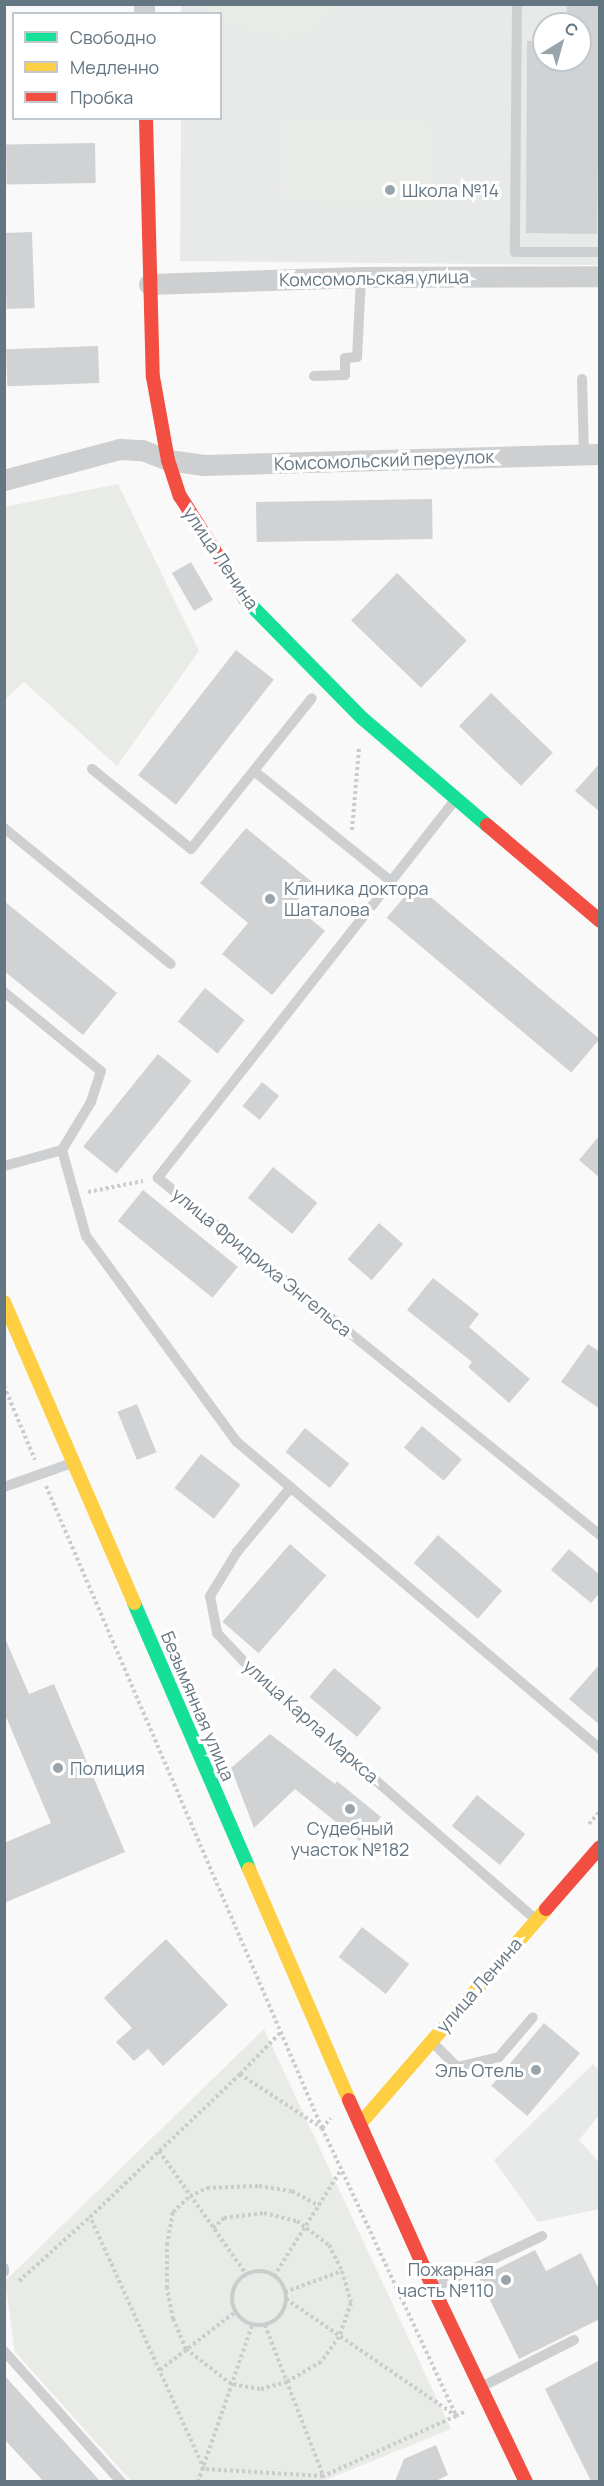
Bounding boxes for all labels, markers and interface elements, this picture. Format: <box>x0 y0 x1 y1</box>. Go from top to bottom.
legend <box>12 12 222 120</box>
north arrow <box>532 12 592 72</box>
text: С <box>560 17 583 42</box>
text: Свободно <box>70 25 156 49</box>
text: Медленно <box>70 55 159 79</box>
text: Пробка <box>70 85 133 109</box>
place label: Школа №14 <box>402 179 499 201</box>
marker: Школа №14 <box>383 183 397 197</box>
street label: Комсомольская улица <box>279 266 469 290</box>
street label: Комсомольский переулок <box>274 445 494 475</box>
street label: улица Ленина <box>179 503 263 613</box>
place label: Клиника доктора Шаталова <box>284 878 429 920</box>
marker: Клиника доктора Шаталова <box>261 890 279 908</box>
street label: улица Фридриха Энгельса <box>168 1183 356 1341</box>
street label: Безымянная улица <box>157 1628 239 1784</box>
street label: улица Карла Маркса <box>239 1655 383 1787</box>
place label: Полиция <box>70 1757 145 1779</box>
marker: Полиция <box>51 1761 65 1775</box>
marker: Судебный участок №182 <box>343 1802 357 1816</box>
place label: Судебный участок №182 <box>291 1818 409 1860</box>
street label: улица Ленина <box>432 1933 526 2037</box>
place label: Эль Отель <box>435 2059 524 2081</box>
marker: Эль Отель <box>529 2063 543 2077</box>
place label: Пожарная часть №110 <box>397 2259 494 2302</box>
marker: Пожарная часть №110 <box>499 2273 513 2287</box>

